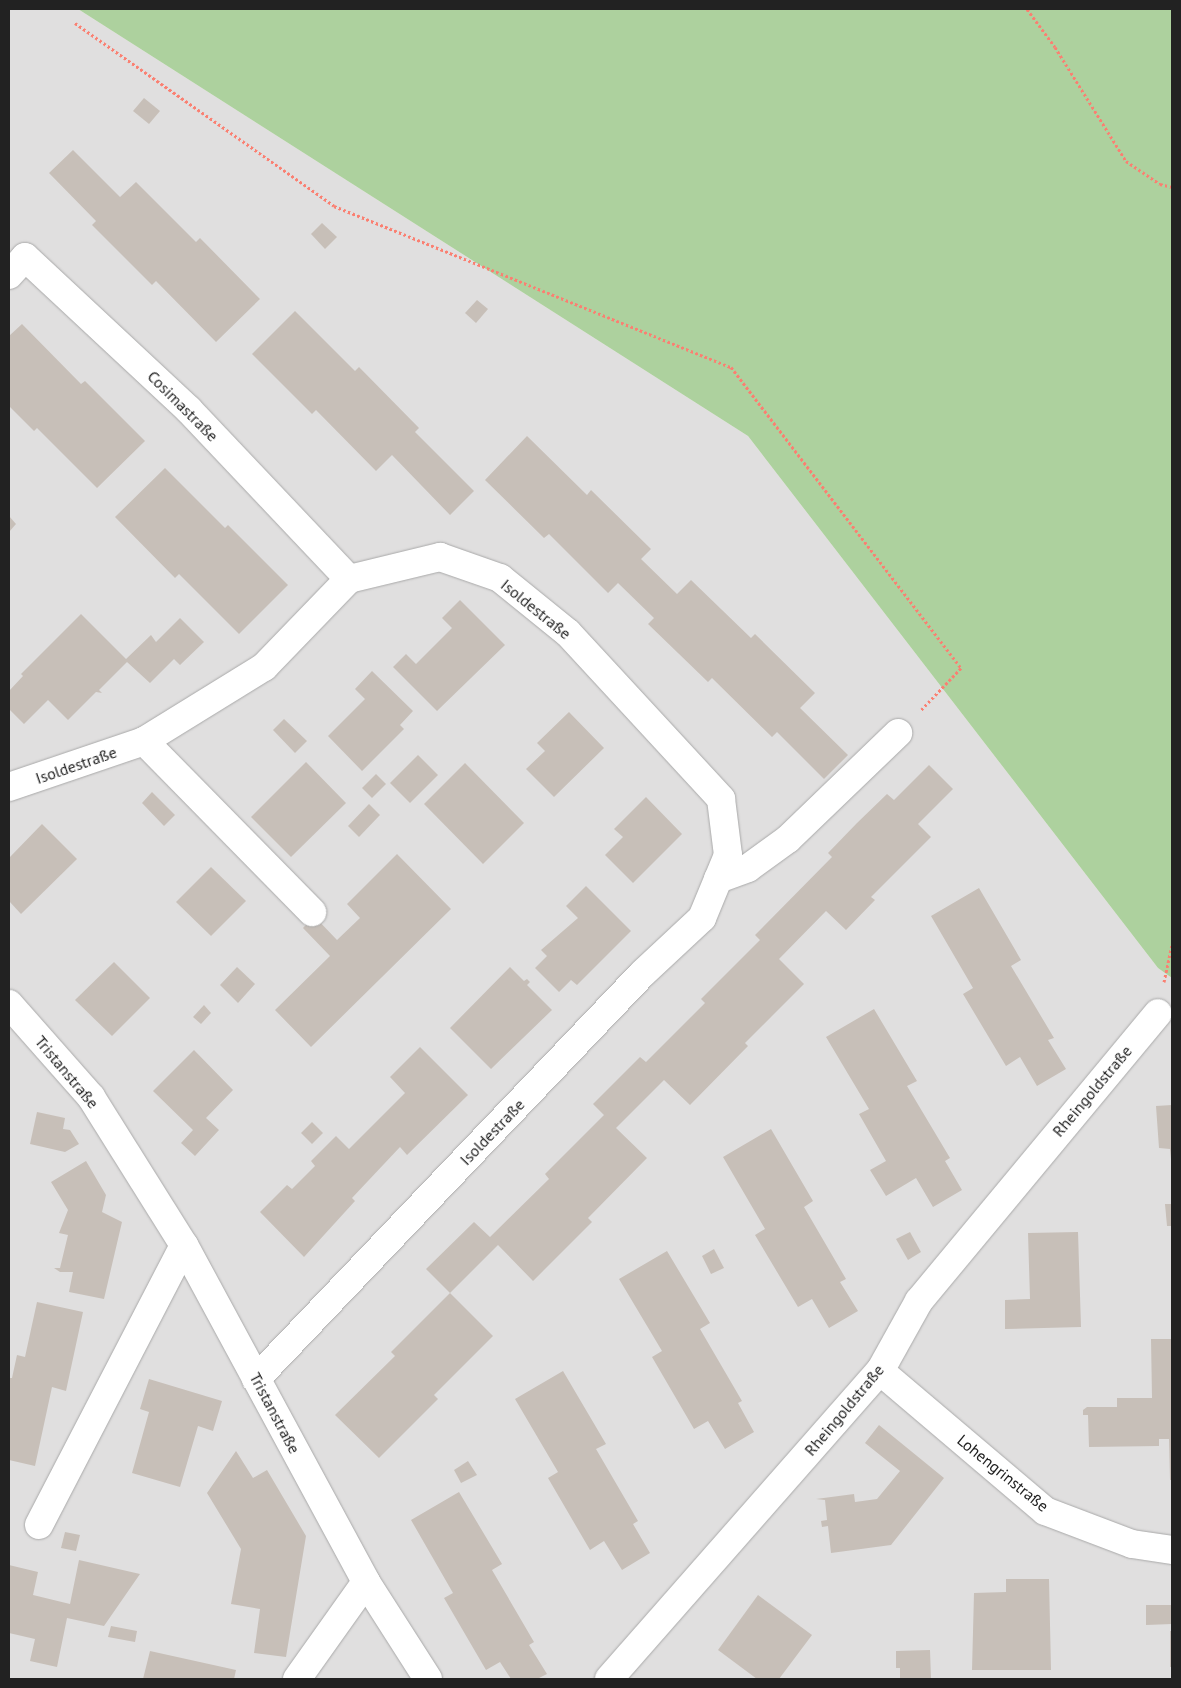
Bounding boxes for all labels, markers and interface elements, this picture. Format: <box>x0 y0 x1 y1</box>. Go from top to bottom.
street label: Cosimastraße <box>144 367 222 445</box>
street label: Isoldestraße <box>497 575 575 643</box>
street label: Isoldestraße <box>33 742 119 788</box>
street label: Tristanstraße <box>31 1032 103 1112</box>
street label: Rheingoldstraße <box>1048 1042 1136 1140</box>
street label: Isoldestraße <box>456 1095 528 1169</box>
street label: Rheingoldstraße <box>800 1361 888 1459</box>
street label: Tristanstraße <box>246 1369 304 1457</box>
street label: Lohengrinstraße <box>954 1430 1052 1516</box>

